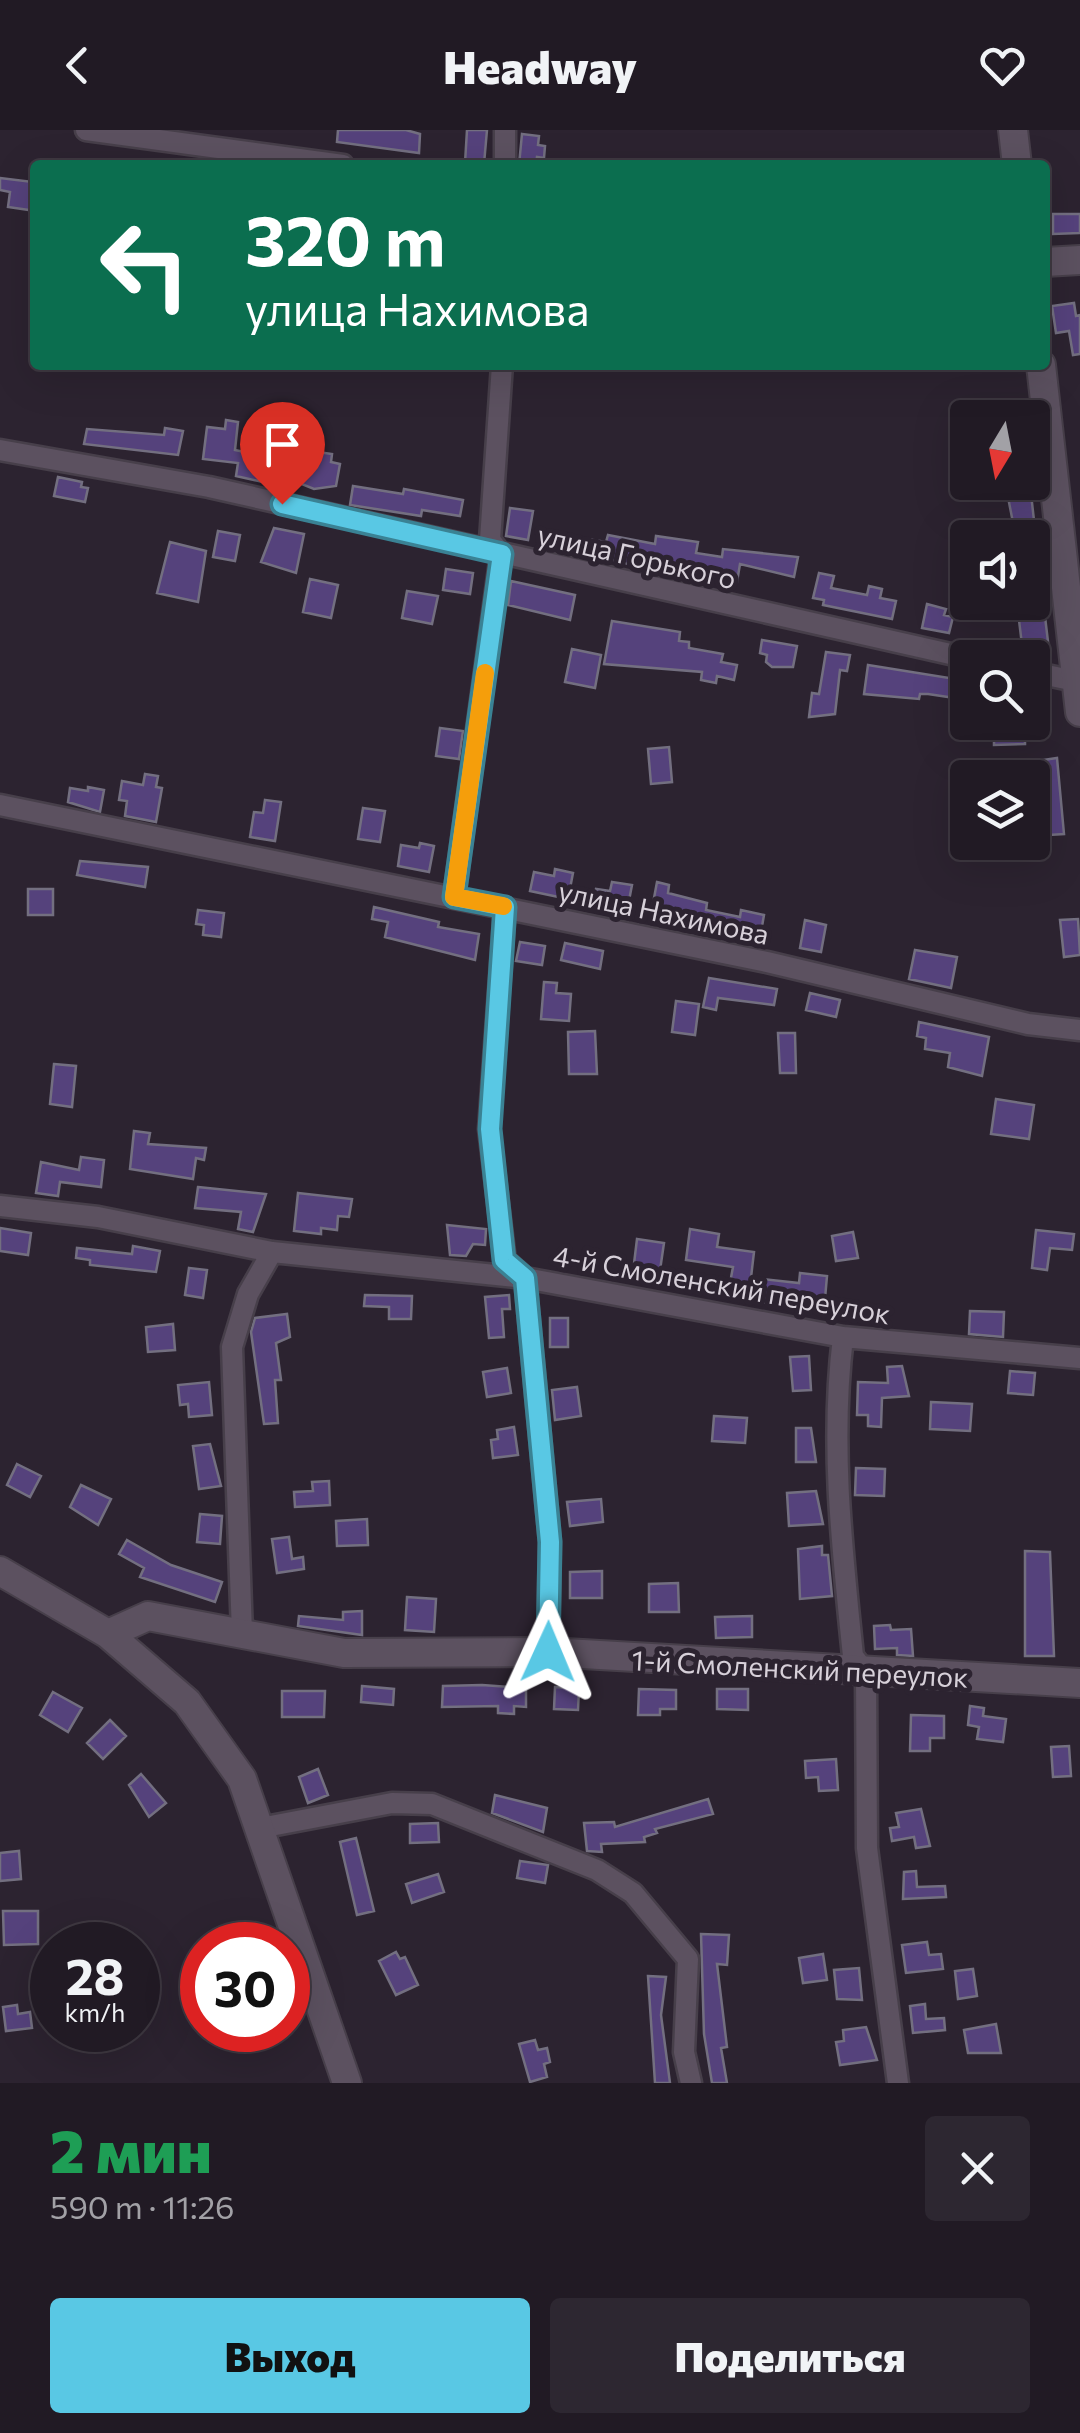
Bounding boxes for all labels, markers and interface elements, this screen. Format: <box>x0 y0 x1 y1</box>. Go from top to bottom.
icon: back <box>50 38 105 93</box>
text: Headway <box>443 38 637 93</box>
icon: heart <box>975 38 1030 93</box>
text: 320 m <box>245 195 446 280</box>
icon: left <box>80 200 210 330</box>
text: улица Нахимова <box>245 280 590 335</box>
north arrow <box>950 400 1050 500</box>
map controls <box>950 400 1050 860</box>
pin <box>240 402 325 505</box>
icon: arrive <box>255 417 310 472</box>
street label: улица Горького <box>534 517 740 595</box>
button: sound <box>950 520 1050 620</box>
button: search <box>950 640 1050 740</box>
button: layers <box>950 760 1050 860</box>
street label: улица Нахимова <box>556 873 772 951</box>
street label: 4-й Смоленский переулок <box>551 1238 893 1330</box>
position arrow <box>496 1600 600 1704</box>
street label: 1-й Смоленский переулок <box>631 1642 969 1694</box>
speed limit sign: 30 <box>180 1922 310 2052</box>
text: 28 <box>65 1944 125 2005</box>
text: km/h <box>65 1997 125 2027</box>
text: 2 мин <box>50 2112 212 2185</box>
button: close <box>925 2116 1030 2221</box>
text: 590 m · 11:26 <box>50 2186 235 2226</box>
button: Выход <box>50 2298 530 2413</box>
button: Поделиться <box>550 2298 1030 2413</box>

